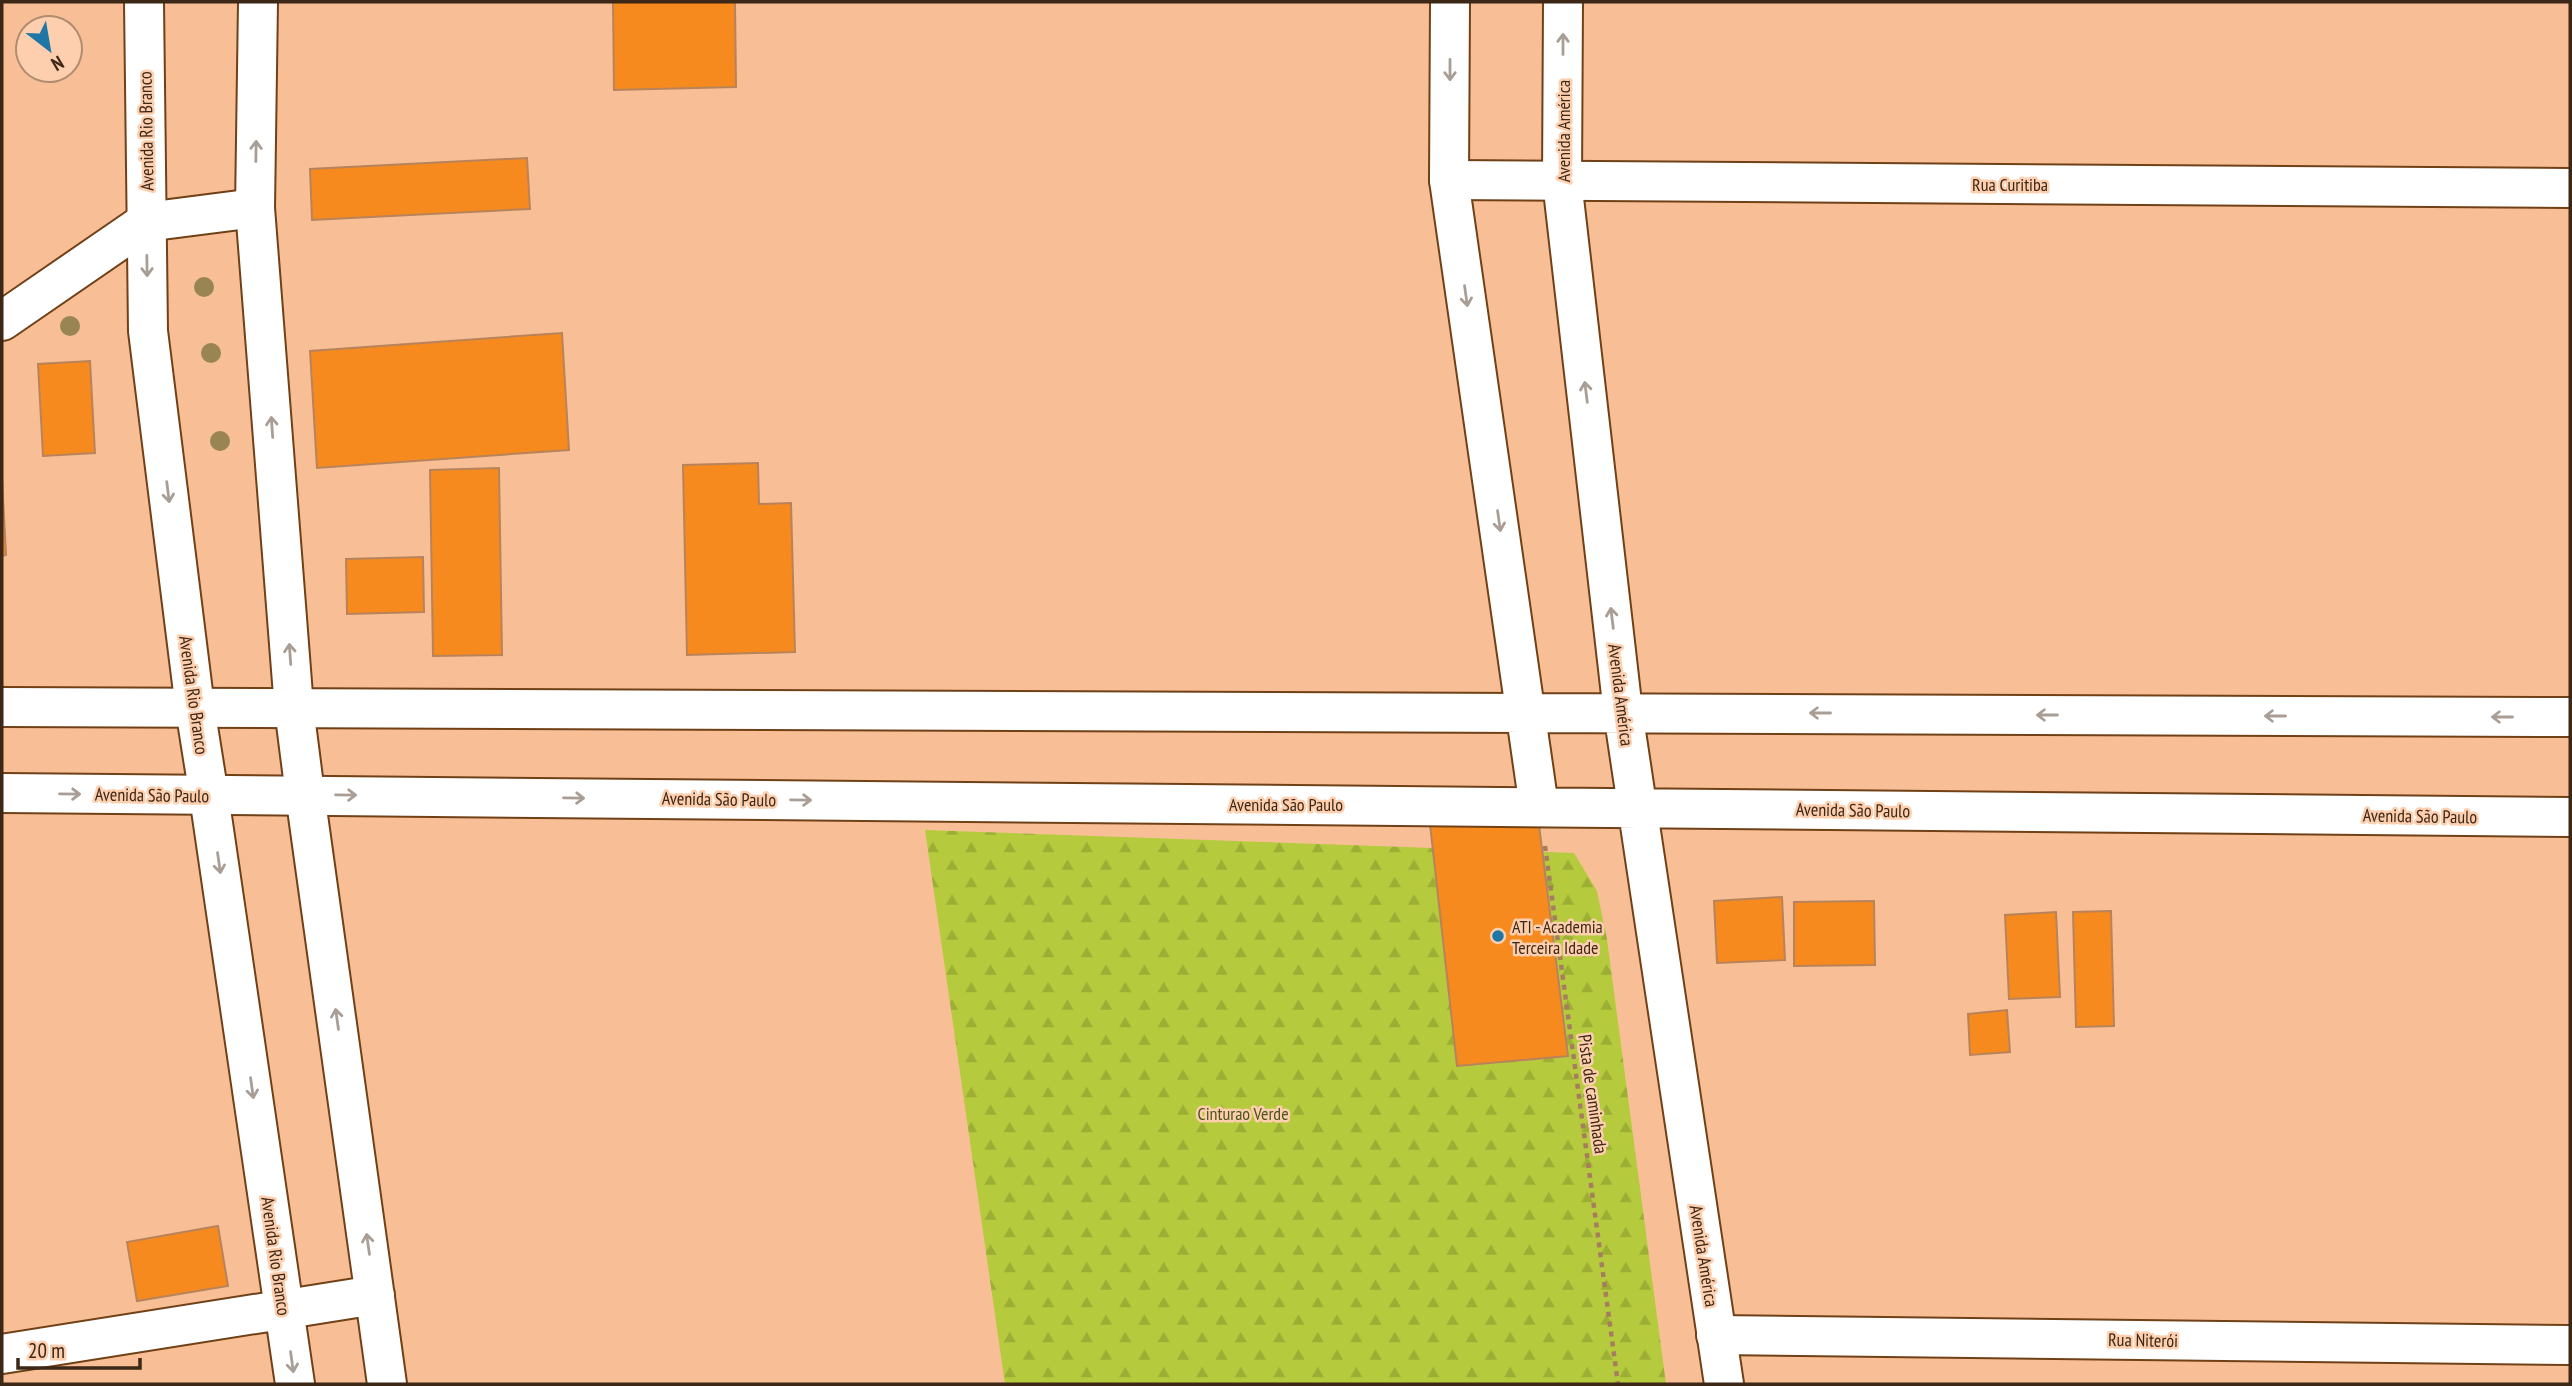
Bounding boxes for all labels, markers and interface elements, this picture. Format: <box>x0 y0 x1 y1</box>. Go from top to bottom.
north arrow <box>14 14 84 84</box>
one-way arrow <box>1556 32 1570 55</box>
text: N <box>47 51 68 77</box>
one-way arrow <box>1443 58 1457 81</box>
street label: Avenida Rio Branco <box>133 71 159 191</box>
street label: Avenida América <box>1552 80 1575 182</box>
one-way arrow <box>249 140 263 163</box>
street label: Rua Curitiba <box>1972 173 2048 196</box>
one-way arrow <box>140 254 154 277</box>
one-way arrow <box>1460 284 1473 307</box>
one-way arrow <box>1580 381 1593 404</box>
one-way arrow <box>265 416 278 439</box>
one-way arrow <box>161 480 174 503</box>
one-way arrow <box>1493 509 1506 532</box>
one-way arrow <box>1605 607 1618 630</box>
street label: Avenida Rio Branco <box>174 634 214 756</box>
one-way arrow <box>283 643 296 665</box>
street label: Avenida América <box>1603 643 1639 747</box>
one-way arrow <box>1808 706 1831 720</box>
one-way arrow <box>2036 708 2059 721</box>
one-way arrow <box>2263 709 2286 723</box>
one-way arrow <box>2491 710 2514 724</box>
street label: Avenida São Paulo <box>95 783 209 807</box>
one-way arrow <box>58 787 81 801</box>
street label: Avenida São Paulo <box>662 787 776 811</box>
one-way arrow <box>335 788 358 802</box>
one-way arrow <box>562 791 585 804</box>
one-way arrow <box>790 793 813 807</box>
street label: Avenida São Paulo <box>1229 793 1343 816</box>
street label: Avenida São Paulo <box>1796 798 1910 822</box>
street label: Avenida São Paulo <box>2363 804 2477 828</box>
one-way arrow <box>213 851 226 874</box>
place label: ATI - Academia Terceira Idade <box>1512 915 1603 959</box>
marker: ATI - Academia Terceira Idade <box>1490 928 1506 944</box>
one-way arrow <box>330 1008 343 1030</box>
street label: Pista de caminhada <box>1573 1033 1613 1155</box>
one-way arrow <box>246 1076 259 1099</box>
park label: Cinturao Verde <box>1197 1102 1289 1125</box>
street label: Avenida Rio Branco <box>256 1195 296 1317</box>
street label: Avenida América <box>1685 1204 1723 1308</box>
one-way arrow <box>361 1233 374 1256</box>
scale bar <box>18 1326 140 1370</box>
street label: Rua Niterói <box>2108 1328 2178 1352</box>
text: 20 m <box>28 1337 65 1364</box>
one-way arrow <box>285 1350 298 1373</box>

